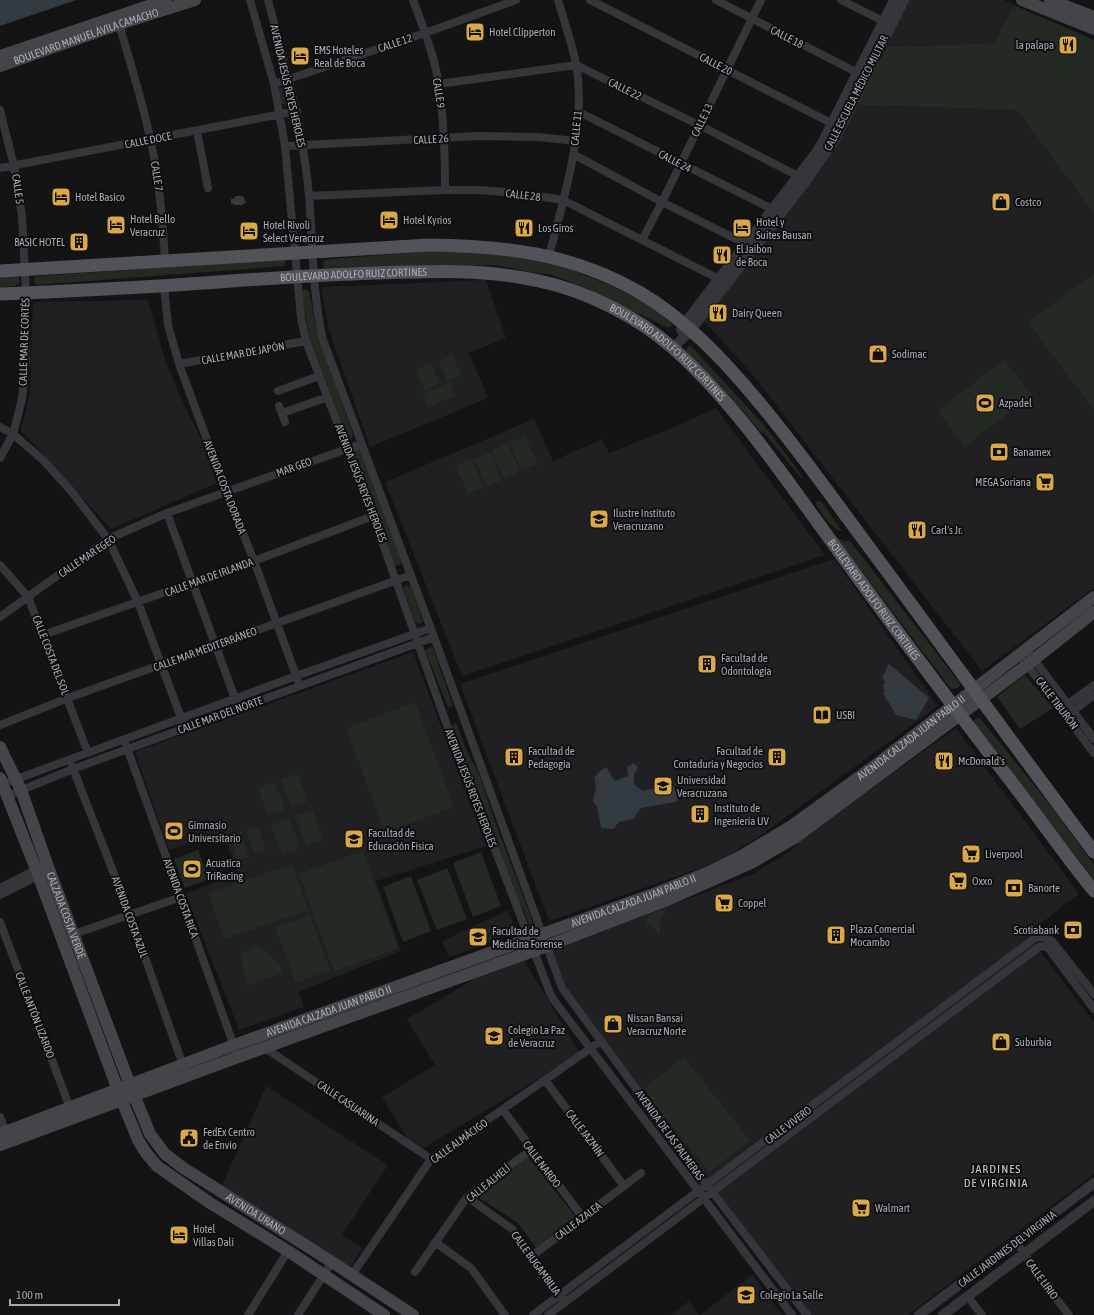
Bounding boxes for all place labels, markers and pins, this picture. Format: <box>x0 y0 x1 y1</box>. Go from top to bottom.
hotel icon: Hotel Clipperton <box>464 21 486 43</box>
place label: Hotel Clipperton <box>489 26 556 38</box>
restaurant icon: la palapa <box>1057 34 1079 56</box>
place label: la palapa <box>1016 39 1054 51</box>
place label: EMS Hoteles Real de Boca <box>314 44 365 69</box>
hotel icon: EMS Hoteles Real de Boca <box>289 45 311 67</box>
hotel icon: Hotel Basico <box>50 186 72 208</box>
place label: Hotel Basico <box>75 191 125 203</box>
shop icon: Costco <box>990 191 1012 213</box>
place label: Costco <box>1015 196 1041 208</box>
hotel icon: Hotel Kyrios <box>378 209 400 231</box>
place label: Hotel Bello Veracruz <box>130 213 175 238</box>
hotel icon: Hotel Bello Veracruz <box>105 214 127 236</box>
place label: Hotel Kyrios <box>403 214 452 226</box>
place label: Hotel y Suites Bausan <box>756 216 812 241</box>
restaurant icon: Los Giros <box>513 217 535 239</box>
hotel icon: Hotel y Suites Bausan <box>731 217 753 239</box>
place label: Hotel Rivoli Select Veracruz <box>263 219 324 244</box>
hotel icon: Hotel Rivoli Select Veracruz <box>238 220 260 242</box>
place label: Los Giros <box>538 222 574 234</box>
building icon: BASIC HOTEL <box>68 231 90 253</box>
place label: BASIC HOTEL <box>14 236 66 248</box>
place label: El Jaibon de Boca <box>736 243 772 268</box>
restaurant icon: El Jaibon de Boca <box>711 244 733 266</box>
restaurant icon: Dairy Queen <box>707 302 729 324</box>
place label: Dairy Queen <box>732 307 782 319</box>
shop icon: Sodimac <box>867 343 889 365</box>
place label: Sodimac <box>892 348 928 360</box>
sports icon: Azpadel <box>974 392 996 414</box>
place label: Azpadel <box>999 397 1032 409</box>
bank icon: Banamex <box>988 441 1010 463</box>
place label: Banamex <box>1013 446 1052 458</box>
supermarket icon: MEGA Soriana <box>1034 471 1056 493</box>
place label: MEGA Soriana <box>975 476 1031 488</box>
place label: Ilustre Instituto Veracruzano <box>613 507 675 532</box>
school or university icon: Ilustre Instituto Veracruzano <box>588 508 610 530</box>
restaurant icon: Carl's Jr. <box>906 519 928 541</box>
place label: Carl's Jr. <box>931 524 963 536</box>
place label: Facultad de Odontología <box>721 652 772 677</box>
building icon: Facultad de Odontología <box>696 653 718 675</box>
library icon: USBI <box>811 704 833 726</box>
place label: USBI <box>836 709 855 721</box>
place label: Facultad de Pedagogía <box>528 745 575 770</box>
place label: Facultad de Contaduría y Negocios <box>673 745 763 770</box>
building icon: Facultad de Pedagogía <box>503 746 525 768</box>
building icon: Facultad de Contaduría y Negocios <box>766 746 788 768</box>
restaurant icon: McDonald's <box>933 750 955 772</box>
place label: McDonald's <box>958 755 1005 767</box>
place label: Universidad Veracruzana <box>677 774 727 799</box>
school or university icon: Universidad Veracruzana <box>652 775 674 797</box>
place label: Instituto de Ingeniería UV <box>714 802 769 827</box>
building icon: Instituto de Ingeniería UV <box>689 803 711 825</box>
place label: Gimnasio Universitario <box>188 819 241 844</box>
sports icon: Gimnasio Universitario <box>163 820 185 842</box>
place label: Facultad de Educación Física <box>368 827 434 852</box>
school or university icon: Facultad de Educación Física <box>343 828 365 850</box>
supermarket icon: Liverpool <box>960 843 982 865</box>
place label: Liverpool <box>985 848 1023 860</box>
place label: Acuatica TriRacing <box>206 857 243 882</box>
sports icon: Acuatica TriRacing <box>181 858 203 880</box>
supermarket icon: Oxxo <box>947 870 969 892</box>
place label: Oxxo <box>972 875 992 887</box>
bank icon: Banorte <box>1003 877 1025 899</box>
place label: Banorte <box>1028 882 1060 894</box>
supermarket icon: Coppel <box>713 892 735 914</box>
place label: Coppel <box>738 897 767 909</box>
bank icon: Scotiabank <box>1062 919 1084 941</box>
place label: Plaza Comercial Mocambo <box>850 923 915 948</box>
building icon: Plaza Comercial Mocambo <box>825 924 847 946</box>
place label: Scotiabank <box>1014 924 1059 936</box>
place label: Facultad de Medicina Forense <box>492 925 562 950</box>
school or university icon: Facultad de Medicina Forense <box>467 926 489 948</box>
place label: Nissan Bansai Veracruz Norte <box>627 1012 686 1037</box>
shop icon: Nissan Bansai Veracruz Norte <box>602 1013 624 1035</box>
place label: Colegio La Paz de Veracruz <box>508 1024 565 1049</box>
school or university icon: Colegio La Paz de Veracruz <box>483 1025 505 1047</box>
shop icon: Suburbia <box>990 1031 1012 1053</box>
place label: Suburbia <box>1015 1036 1052 1048</box>
place label: FedEx Centro de Envío <box>203 1126 255 1151</box>
public building icon: FedEx Centro de Envío <box>178 1127 200 1149</box>
supermarket icon: Walmart <box>850 1197 872 1219</box>
place label: Walmart <box>875 1202 910 1214</box>
place label: Hotel Villas Dalí <box>193 1223 234 1248</box>
hotel icon: Hotel Villas Dalí <box>168 1224 190 1246</box>
school or university icon: Colegio La Salle <box>735 1284 757 1306</box>
place label: Colegio La Salle <box>760 1289 823 1301</box>

